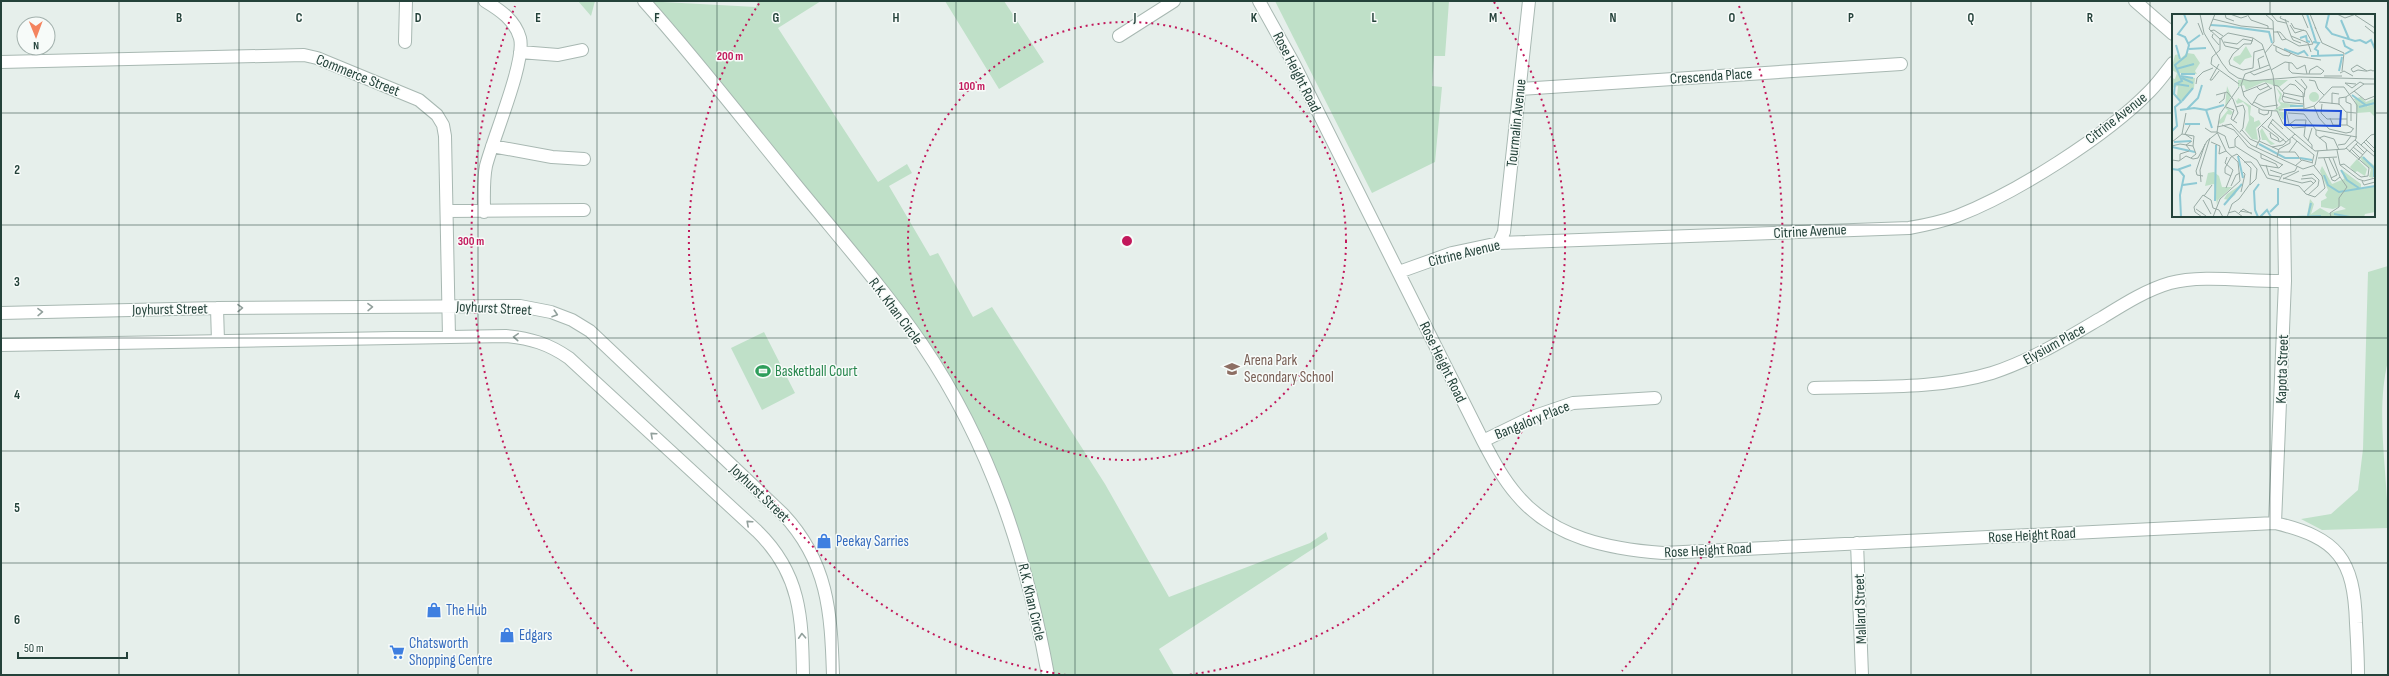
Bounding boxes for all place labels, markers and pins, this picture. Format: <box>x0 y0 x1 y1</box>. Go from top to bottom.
centre of rings <box>1120 234 1134 248</box>
place label: Arena Park Secondary School <box>1243 351 1334 387</box>
school or university icon: Arena Park Secondary School <box>1223 360 1241 378</box>
sports icon: Basketball Court <box>754 362 772 380</box>
place label: Basketball Court <box>775 362 858 381</box>
shop icon: Peekay Sarries <box>815 532 833 550</box>
place label: Peekay Sarries <box>836 532 909 551</box>
shop icon: The Hub <box>425 601 443 619</box>
place label: The Hub <box>446 601 487 620</box>
shop icon: Edgars <box>498 626 516 644</box>
place label: Edgars <box>519 626 552 645</box>
place label: Chatsworth Shopping Centre <box>409 634 492 670</box>
supermarket icon: Chatsworth Shopping Centre <box>388 643 406 661</box>

